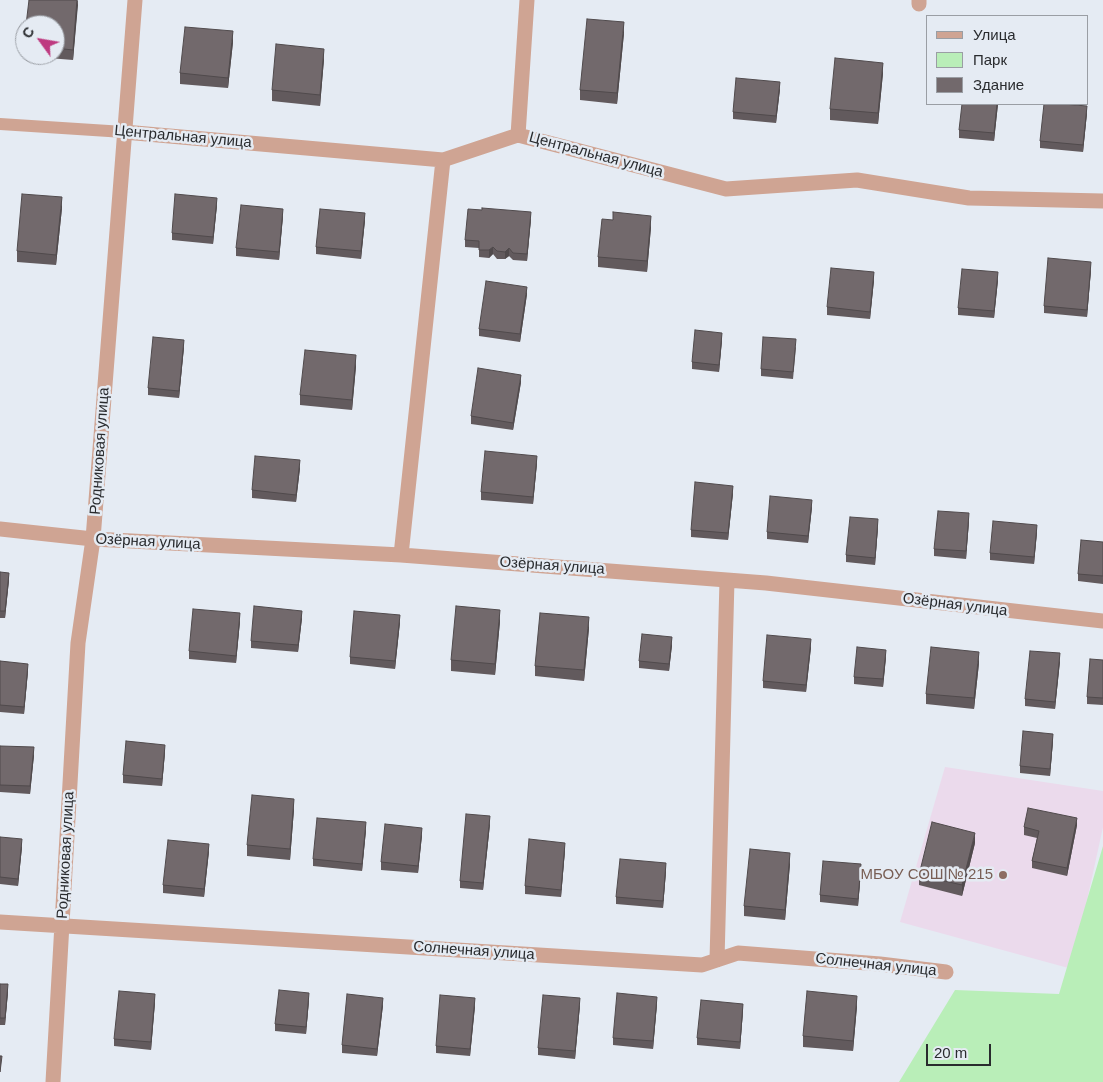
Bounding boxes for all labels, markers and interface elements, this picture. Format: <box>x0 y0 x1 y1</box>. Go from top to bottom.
north arrow <box>15 15 65 65</box>
legend <box>926 15 1088 105</box>
text: С <box>19 24 38 41</box>
text: Улица <box>973 26 1016 43</box>
text: Парк <box>973 51 1007 68</box>
text: Здание <box>973 76 1024 93</box>
street label: Центральная улица <box>113 122 253 152</box>
street label: Центральная улица <box>527 128 665 182</box>
street label: Родниковая улица <box>87 387 113 515</box>
street label: Озёрная улица <box>95 530 201 554</box>
street label: Озёрная улица <box>499 553 605 579</box>
street label: Озёрная улица <box>902 590 1008 620</box>
street label: Родниковая улица <box>54 791 78 919</box>
place label: МБОУ СОШ № 215 <box>860 866 993 884</box>
marker: МБОУ СОШ № 215 <box>997 869 1009 881</box>
street label: Солнечная улица <box>413 938 535 964</box>
street label: Солнечная улица <box>815 950 937 980</box>
scale bar <box>928 1034 993 1066</box>
text: 20 m <box>934 1044 967 1061</box>

